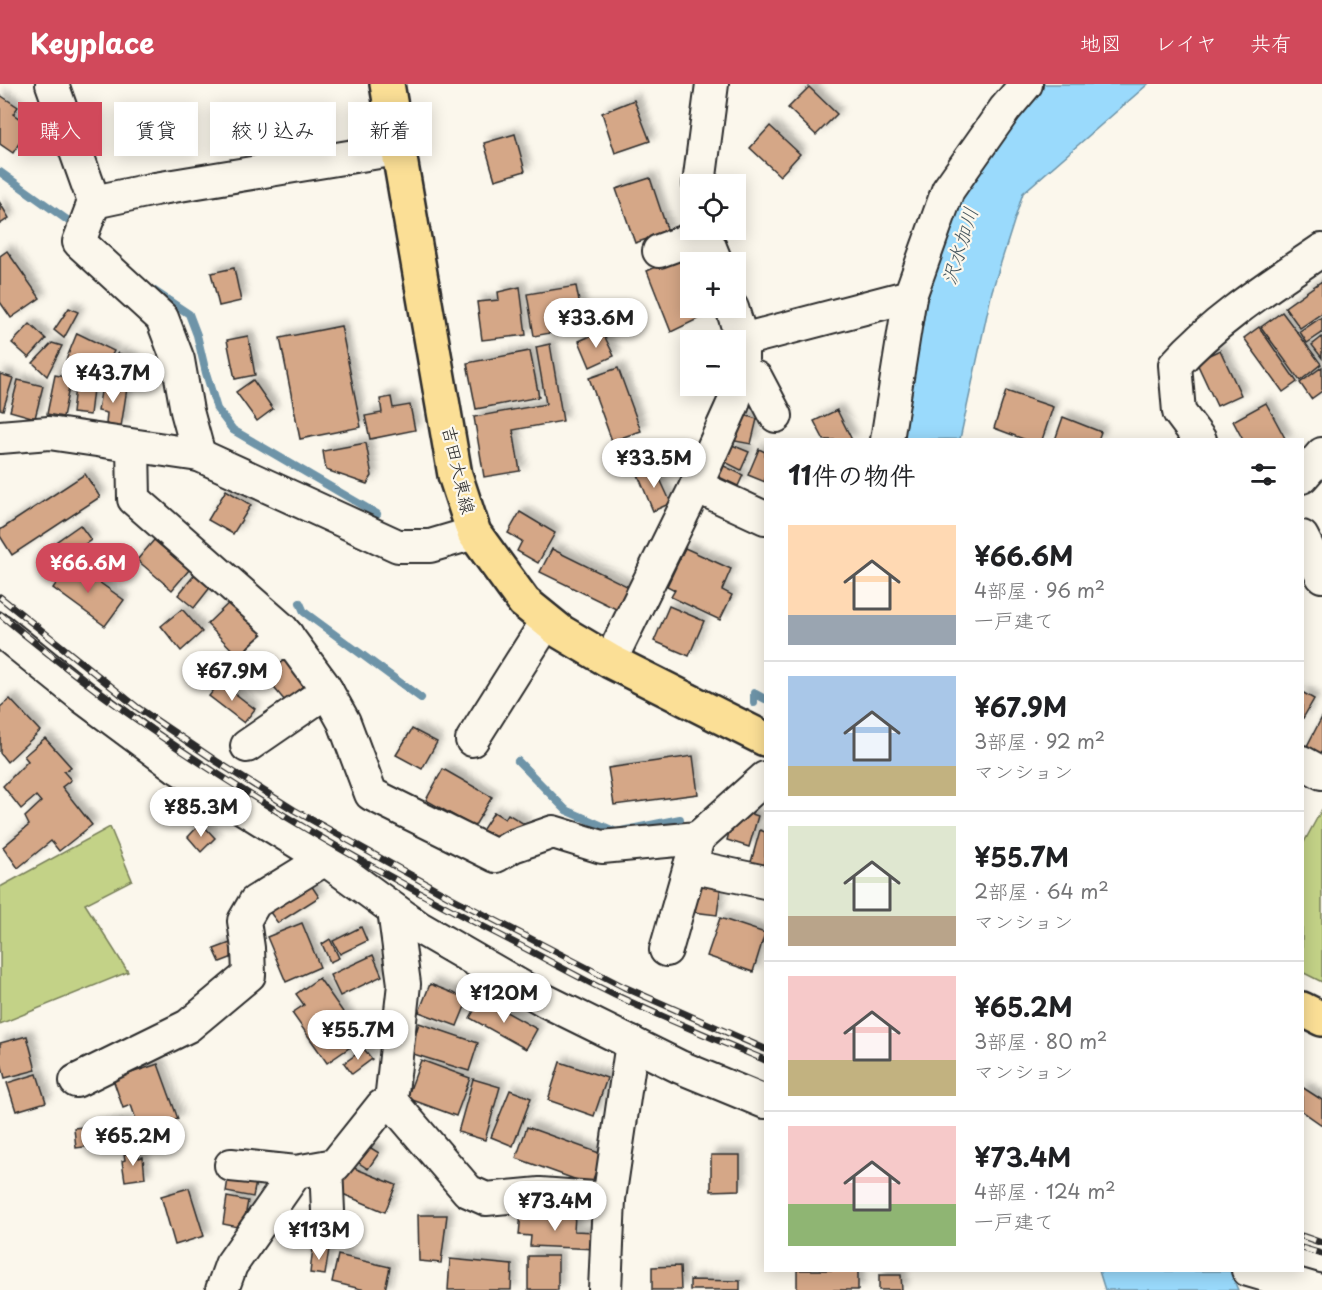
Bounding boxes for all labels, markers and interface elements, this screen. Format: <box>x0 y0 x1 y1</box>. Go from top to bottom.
text: Keyplace <box>30 21 155 64</box>
text: 地図 <box>1080 26 1122 58</box>
text: レイヤ <box>1155 26 1217 58</box>
text: 共有 <box>1250 26 1292 58</box>
chip: 購入 <box>18 102 102 156</box>
chip: 賃貸 <box>114 102 198 156</box>
chip: 絞り込み <box>210 102 336 156</box>
chip: 新着 <box>348 102 432 156</box>
map controls <box>680 174 746 396</box>
button: locate <box>680 174 746 240</box>
water label: 沢水加川 <box>933 203 985 288</box>
button: + <box>680 252 746 318</box>
pin: ¥33.6M <box>547 298 645 349</box>
text: ¥33.6M <box>558 302 634 332</box>
button: − <box>680 330 746 396</box>
pin: ¥43.7M <box>64 353 162 404</box>
text: ¥43.7M <box>76 357 150 387</box>
street label: 吉田大東線 <box>436 423 483 517</box>
pin: ¥33.5M <box>605 438 703 489</box>
text: ¥33.5M <box>616 442 692 472</box>
text: 11件の物件 <box>788 455 916 494</box>
icon: filters <box>1247 458 1280 491</box>
text: ¥66.6M <box>974 536 1073 575</box>
pin: ¥66.6M <box>39 543 137 594</box>
text: ¥66.6M <box>50 547 126 577</box>
icon: home <box>836 549 908 621</box>
text: 4部屋 · 96 m² <box>974 575 1105 605</box>
text: 一戸建て <box>974 605 1054 635</box>
pin: ¥67.9M <box>183 651 281 702</box>
text: ¥67.9M <box>196 655 268 685</box>
text: ¥67.9M <box>974 687 1067 726</box>
icon: home <box>836 700 908 772</box>
text: 3部屋 · 92 m² <box>974 726 1105 756</box>
text: マンション <box>974 756 1073 786</box>
pin: ¥85.3M <box>152 787 250 838</box>
text: ¥85.3M <box>164 791 238 821</box>
text: ¥55.7M <box>974 837 1069 876</box>
icon: home <box>836 850 908 922</box>
text: 2部屋 · 64 m² <box>974 876 1109 906</box>
text: マンション <box>974 906 1073 936</box>
pin: ¥120M <box>462 973 546 1024</box>
text: ¥120M <box>470 977 538 1007</box>
text: ¥65.2M <box>974 987 1073 1026</box>
icon: home <box>836 1000 908 1072</box>
pin: ¥55.7M <box>309 1010 407 1061</box>
text: ¥55.7M <box>321 1014 395 1044</box>
text: 3部屋 · 80 m² <box>974 1026 1107 1056</box>
text: マンション <box>974 1056 1073 1086</box>
pin: ¥65.2M <box>84 1116 182 1167</box>
text: ¥65.2M <box>95 1120 171 1150</box>
text: ¥73.4M <box>974 1137 1071 1176</box>
icon: home <box>836 1150 908 1222</box>
text: 4部屋 · 124 m² <box>974 1176 1116 1206</box>
pin: ¥73.4M <box>506 1181 604 1232</box>
text: ¥73.4M <box>518 1185 592 1215</box>
text: 一戸建て <box>974 1206 1054 1236</box>
pin: ¥113M <box>277 1210 361 1261</box>
text: ¥113M <box>288 1214 350 1244</box>

